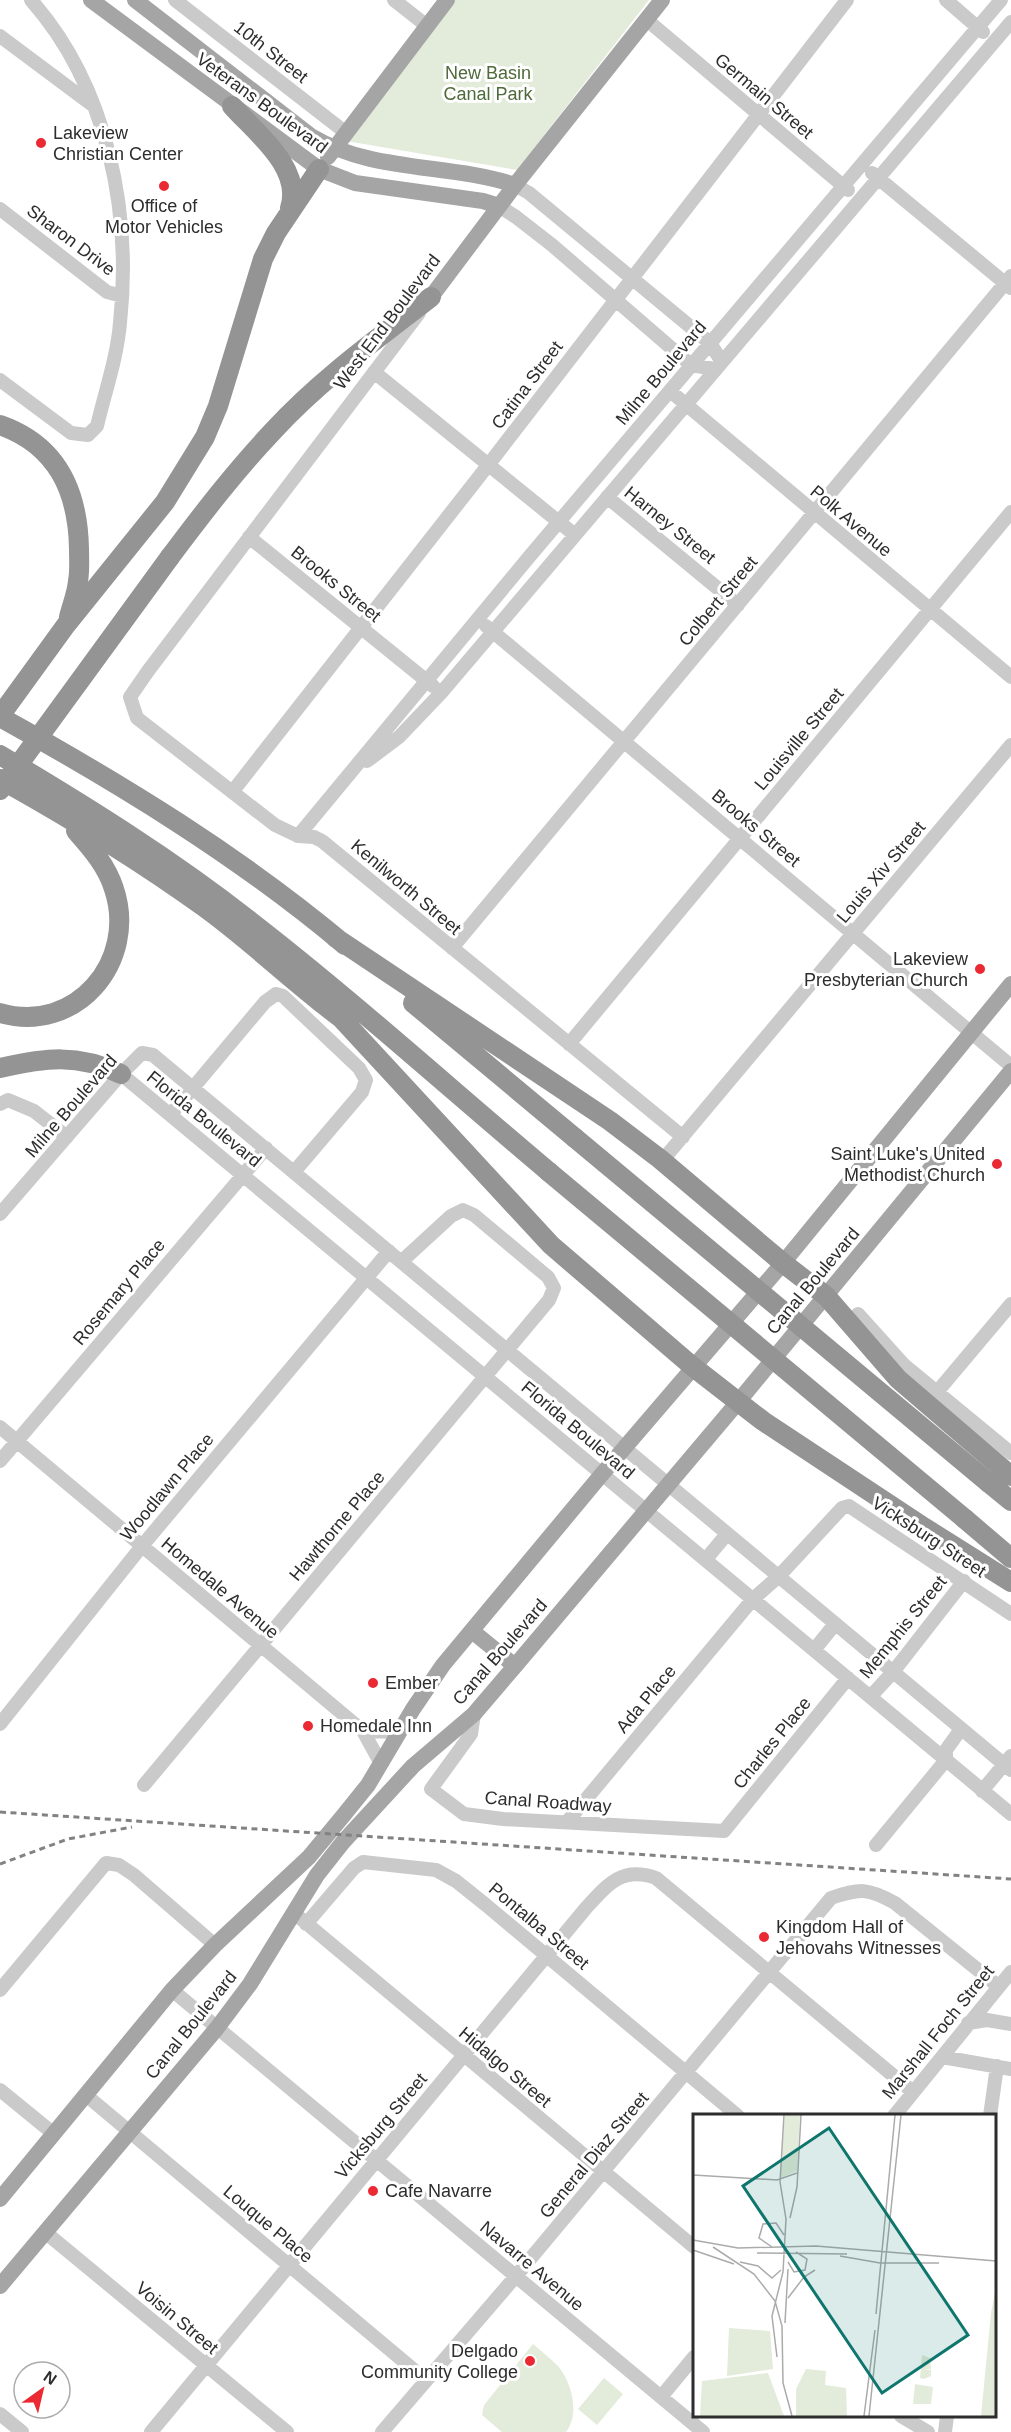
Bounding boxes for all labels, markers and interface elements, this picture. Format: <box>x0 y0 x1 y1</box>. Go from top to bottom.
street label: 10th Street <box>230 17 312 87</box>
street label: Veterans Boulevard <box>193 49 331 157</box>
street label: Germain Street <box>711 49 817 143</box>
park label: New Basin Canal Park <box>443 63 534 104</box>
place label: Lakeview Christian Center <box>53 123 183 164</box>
marker: Lakeview Christian Center <box>34 136 48 150</box>
marker: Office of Motor Vehicles <box>157 179 171 193</box>
place label: Office of Motor Vehicles <box>105 196 223 237</box>
street label: Sharon Drive <box>23 200 119 280</box>
street label: West End Boulevard <box>330 251 444 393</box>
street label: Milne Boulevard <box>612 317 710 429</box>
street label: Catina Street <box>487 337 567 433</box>
street label: Polk Avenue <box>806 481 896 561</box>
street label: Harney Street <box>621 482 719 568</box>
street label: Brooks Street <box>287 542 385 626</box>
street label: Colbert Street <box>675 552 761 650</box>
street label: Louisville Street <box>750 684 848 794</box>
street label: Brooks Street <box>708 785 804 871</box>
street label: Louis Xiv Street <box>833 817 929 927</box>
street label: Kenilworth Street <box>347 835 465 939</box>
place label: Lakeview Presbyterian Church <box>804 949 969 990</box>
marker: Lakeview Presbyterian Church <box>973 962 987 976</box>
street label: Milne Boulevard <box>21 1051 121 1161</box>
street label: Florida Boulevard <box>143 1067 265 1171</box>
place label: Saint Luke's United Methodist Church <box>830 1144 985 1185</box>
marker: Saint Luke's United Methodist Church <box>990 1157 1004 1171</box>
street label: Canal Boulevard <box>763 1224 863 1338</box>
street label: Rosemary Place <box>69 1235 169 1349</box>
street label: Florida Boulevard <box>518 1377 638 1483</box>
street label: Woodlawn Place <box>116 1429 218 1545</box>
street label: Hawthorne Place <box>285 1467 389 1585</box>
street label: Vicksburg Street <box>868 1493 990 1581</box>
street label: Homedale Avenue <box>157 1533 283 1643</box>
street label: Memphis Street <box>856 1572 950 1682</box>
street label: Canal Boulevard <box>449 1595 551 1709</box>
street label: Ada Place <box>612 1661 680 1737</box>
place label: Ember <box>385 1673 438 1693</box>
marker: Ember <box>366 1676 380 1690</box>
street label: Charles Place <box>729 1693 815 1793</box>
place label: Homedale Inn <box>320 1716 432 1736</box>
marker: Homedale Inn <box>301 1719 315 1733</box>
street label: Canal Roadway <box>484 1788 612 1816</box>
street label: Pontalba Street <box>485 1878 593 1974</box>
place label: Kingdom Hall of Jehovahs Witnesses <box>776 1917 941 1958</box>
marker: Kingdom Hall of Jehovahs Witnesses <box>757 1930 771 1944</box>
street label: Marshall Foch Street <box>878 1961 998 2103</box>
street label: Canal Boulevard <box>141 1967 241 2083</box>
street label: Hidalgo Street <box>455 2023 555 2111</box>
street label: Vicksburg Street <box>331 2069 431 2183</box>
street label: General Diaz Street <box>536 2088 652 2222</box>
inset map <box>693 2114 996 2417</box>
street label: Louque Place <box>219 2181 317 2267</box>
place label: Cafe Navarre <box>385 2181 492 2201</box>
marker: Cafe Navarre <box>366 2184 380 2198</box>
street label: Navarre Avenue <box>476 2217 588 2315</box>
street label: Voisin Street <box>132 2278 222 2358</box>
place label: Delgado Community College <box>361 2341 518 2382</box>
marker: Delgado Community College <box>523 2354 537 2368</box>
north arrow <box>12 2360 72 2420</box>
text: N <box>41 2368 60 2388</box>

